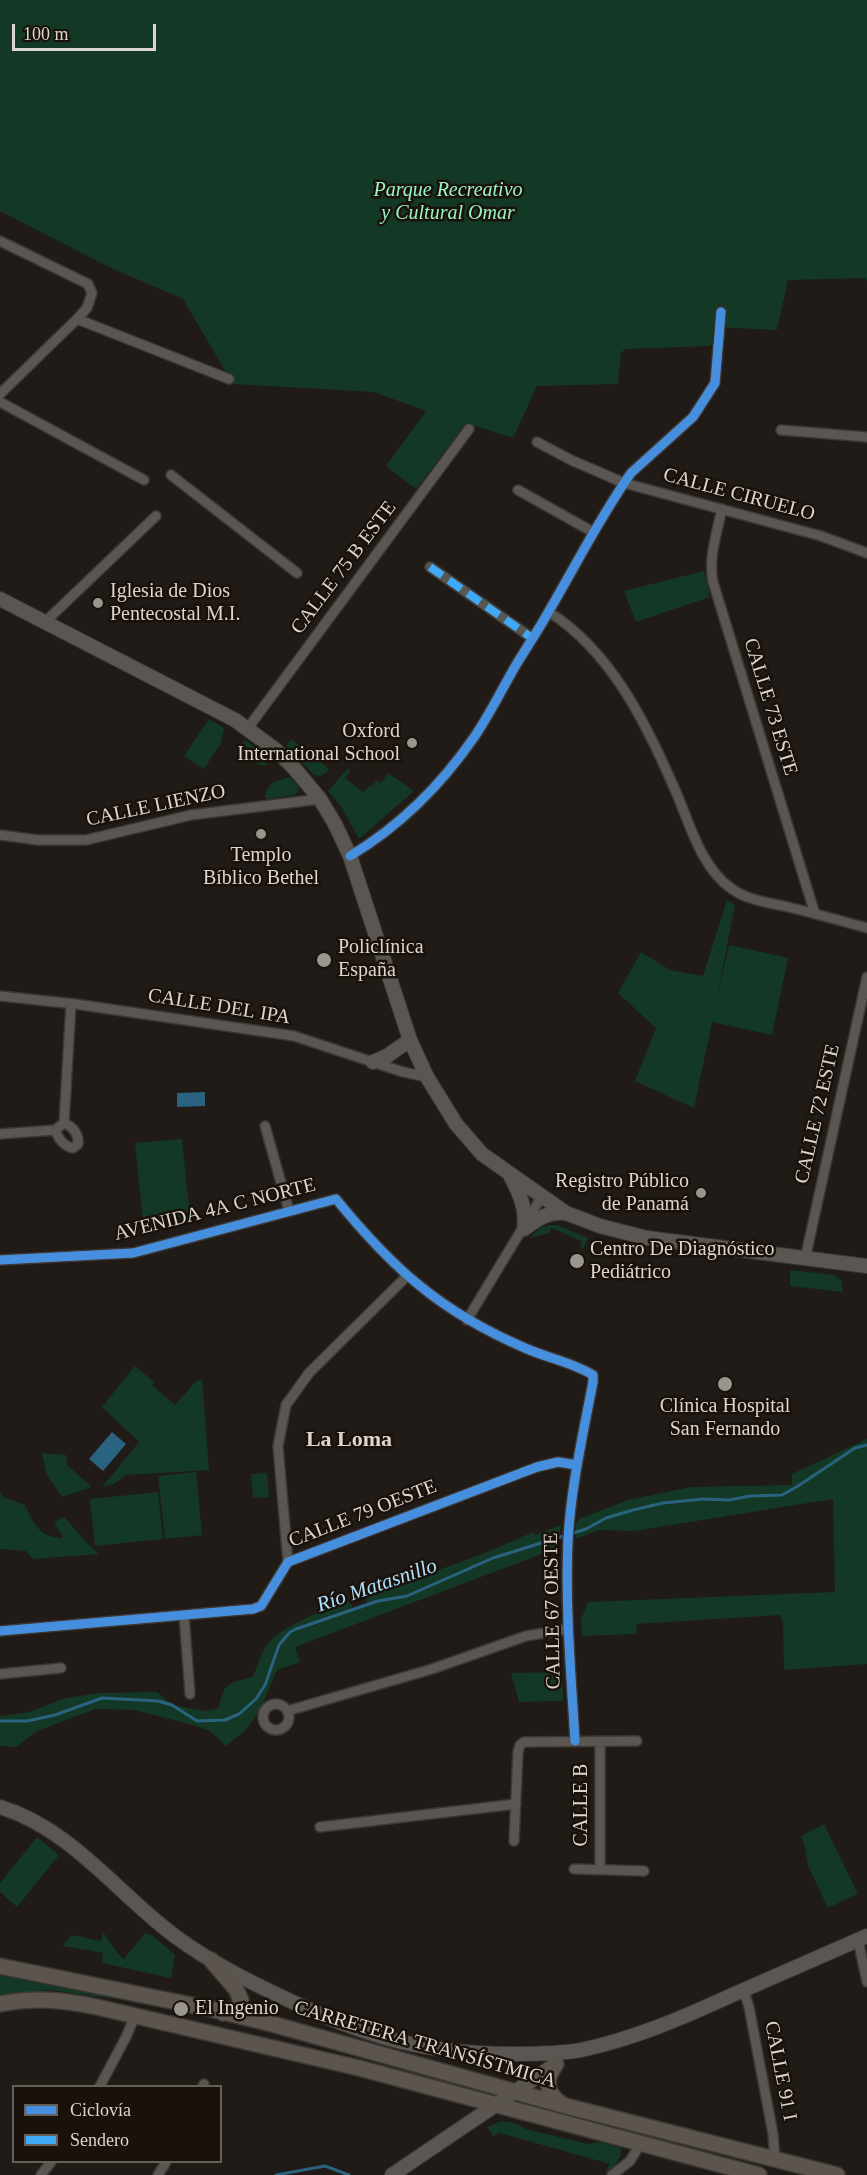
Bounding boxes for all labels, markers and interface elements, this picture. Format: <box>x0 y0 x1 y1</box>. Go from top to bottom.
scale bar <box>15 12 159 50</box>
text: 100 m <box>23 24 69 44</box>
park label: Parque Recreativo y Cultural Omar <box>373 179 523 226</box>
street label: CALLE CIRUELO <box>661 463 817 527</box>
street label: CALLE 75 B ESTE <box>286 497 402 639</box>
place label: Iglesia de Dios Pentecostal M.I. <box>110 580 241 627</box>
marker: Iglesia de Dios Pentecostal M.I. <box>91 596 105 610</box>
street label: CALLE 73 ESTE <box>738 635 802 779</box>
place label: Oxford International School <box>237 720 400 767</box>
marker: Oxford International School <box>405 736 419 750</box>
street label: CALLE LIENZO <box>84 780 228 832</box>
marker: Templo Bíblico Bethel <box>254 827 268 841</box>
place label: Templo Bíblico Bethel <box>203 844 319 891</box>
place label: Policlínica España <box>338 936 424 983</box>
marker: Policlínica España <box>315 951 333 969</box>
street label: CALLE DEL IPA <box>146 984 292 1030</box>
street label: CALLE 72 ESTE <box>790 1042 846 1186</box>
place label: Registro Público de Panamá <box>555 1170 689 1217</box>
street label: AVENIDA 4A C NORTE <box>112 1173 318 1247</box>
marker: Registro Público de Panamá <box>694 1186 708 1200</box>
place label: Centro De Diagnóstico Pediátrico <box>590 1238 774 1285</box>
marker: Centro De Diagnóstico Pediátrico <box>568 1252 586 1270</box>
marker: Clínica Hospital San Fernando <box>716 1375 734 1393</box>
place label: Clínica Hospital San Fernando <box>660 1395 790 1442</box>
district label: La Loma <box>306 1427 392 1453</box>
street label: CALLE 79 OESTE <box>286 1475 440 1553</box>
street label: CALLE 67 OESTE <box>540 1532 566 1690</box>
water label: Río Matasnillo <box>314 1554 440 1618</box>
street label: CALLE B <box>570 1764 594 1846</box>
street label: CARRETERA TRANSÍSTMICA <box>291 1996 559 2094</box>
place label: El Ingenio <box>195 1997 279 2021</box>
marker: El Ingenio <box>172 2000 190 2018</box>
street label: CALLE 91 I <box>759 2019 801 2123</box>
legend <box>12 2085 222 2163</box>
text: Ciclovía <box>70 2100 131 2120</box>
text: Sendero <box>70 2130 129 2150</box>

